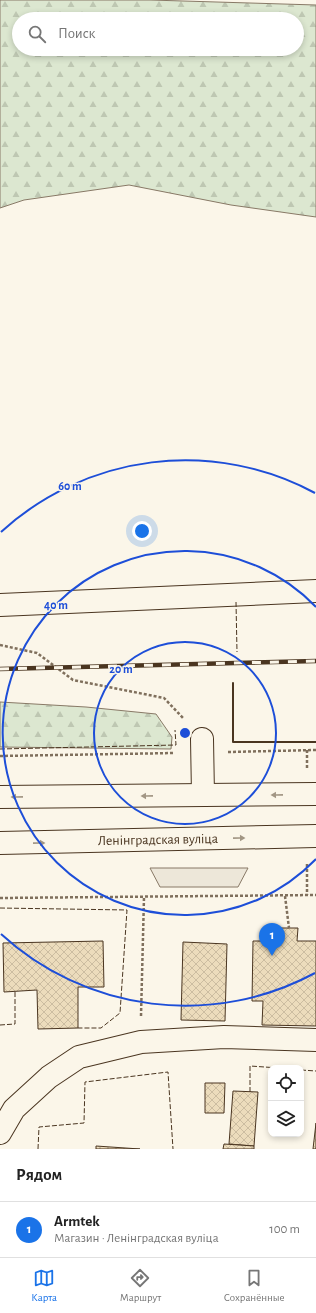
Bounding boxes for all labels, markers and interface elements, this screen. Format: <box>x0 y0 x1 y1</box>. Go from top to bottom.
search box <box>12 12 304 56</box>
icon: search <box>26 23 48 45</box>
text: Поиск <box>58 26 96 41</box>
text: 60 m <box>58 480 82 492</box>
your location <box>132 521 152 541</box>
text: 40 m <box>44 599 68 611</box>
text: 20 m <box>109 663 133 675</box>
centre of rings <box>178 726 192 740</box>
one-way arrow <box>271 791 283 798</box>
one-way arrow <box>140 793 153 799</box>
one-way arrow <box>10 794 23 800</box>
street label: Ленінградская вуліца <box>98 832 219 848</box>
one-way arrow <box>233 835 246 841</box>
one-way arrow <box>33 839 45 846</box>
pin: 1 <box>259 923 285 956</box>
map controls <box>268 1065 304 1137</box>
button: locate <box>268 1065 304 1101</box>
button: layers <box>268 1101 304 1137</box>
text: Рядом <box>16 1166 62 1183</box>
text: Armtek <box>54 1214 100 1229</box>
text: 1 <box>27 1223 31 1236</box>
text: 100 m <box>269 1223 300 1236</box>
text: Магазин · Ленінградская вуліца <box>54 1232 219 1245</box>
tab: Карта <box>31 1267 57 1304</box>
tab: Маршрут <box>120 1267 161 1304</box>
tab: Сохранённые <box>224 1267 285 1304</box>

